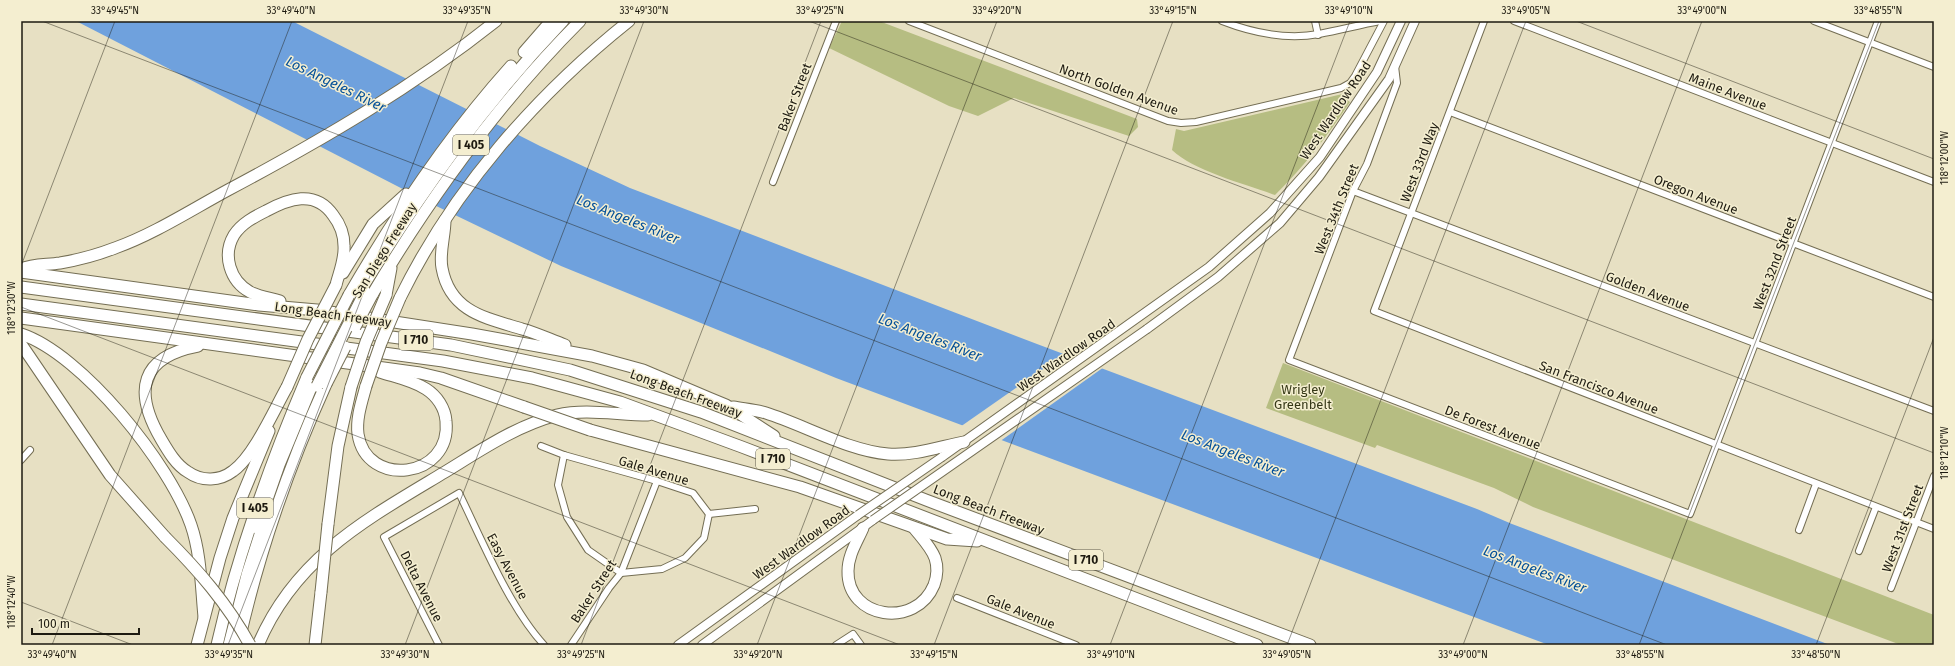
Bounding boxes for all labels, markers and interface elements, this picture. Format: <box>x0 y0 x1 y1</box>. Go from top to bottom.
text: 33°49'45"N <box>91 5 139 17</box>
text: 33°49'40"N <box>267 5 316 17</box>
text: 33°49'35"N <box>443 5 491 17</box>
text: 33°49'30"N <box>619 5 669 17</box>
text: 33°49'25"N <box>796 5 844 17</box>
text: 33°49'20"N <box>972 5 1022 17</box>
text: 33°49'15"N <box>1149 5 1197 17</box>
text: 33°49'10"N <box>1325 5 1373 17</box>
text: 33°49'05"N <box>1502 5 1550 17</box>
text: 33°49'00"N <box>1677 5 1727 17</box>
text: 33°48'55"N <box>1854 5 1902 17</box>
water label: Los Angeles River <box>283 53 389 116</box>
street label: West Wardlow Road <box>1297 58 1374 162</box>
street label: Baker Street <box>775 60 815 134</box>
street label: North Golden Avenue <box>1057 61 1181 118</box>
street label: Maine Avenue <box>1687 70 1769 113</box>
street label: West 33rd Way <box>1397 120 1442 204</box>
text: 118°12'00"W <box>1939 130 1951 185</box>
road number: I 405 <box>453 135 489 155</box>
street label: West 34th Street <box>1311 161 1362 257</box>
street label: Oregon Avenue <box>1652 172 1740 217</box>
water label: Los Angeles River <box>574 191 682 248</box>
street label: San Diego Freeway <box>349 200 420 301</box>
street label: West 32nd Street <box>1750 214 1799 312</box>
street label: Golden Avenue <box>1604 269 1692 314</box>
text: 118°12'30"W <box>6 281 18 335</box>
street label: Long Beach Freeway <box>273 299 393 330</box>
water label: Los Angeles River <box>876 310 984 365</box>
street label: West Wardlow Road <box>1015 316 1118 395</box>
road number: I 710 <box>399 330 433 350</box>
street label: San Francisco Avenue <box>1537 358 1661 417</box>
street label: Long Beach Freeway <box>628 366 744 421</box>
park label: Wrigley Greenbelt <box>1274 382 1332 412</box>
street label: De Forest Avenue <box>1443 402 1543 453</box>
water label: Los Angeles River <box>1179 426 1287 481</box>
text: 118°12'10"W <box>1939 426 1951 479</box>
road number: I 710 <box>756 449 790 469</box>
street label: Gale Avenue <box>617 453 691 488</box>
street label: Long Beach Freeway <box>931 481 1047 538</box>
street label: West 31st Street <box>1879 482 1926 574</box>
road number: I 405 <box>237 498 273 518</box>
street label: West Wardlow Road <box>750 502 853 583</box>
street label: Easy Avenue <box>484 531 531 602</box>
water label: Los Angeles River <box>1481 542 1589 597</box>
street label: Delta Avenue <box>397 548 446 624</box>
road number: I 710 <box>1069 550 1103 570</box>
street label: Baker Street <box>567 557 620 626</box>
text: 118°12'40"W <box>6 575 18 629</box>
street label: Gale Avenue <box>984 591 1057 632</box>
scale bar <box>32 610 139 636</box>
text: 100 m <box>38 617 70 631</box>
text: 33°49'40"N <box>28 649 77 661</box>
text: 33°49'35"N <box>205 649 253 661</box>
text: 33°49'30"N <box>380 649 430 661</box>
text: 33°49'25"N <box>557 649 605 661</box>
text: 33°49'20"N <box>733 649 783 661</box>
text: 33°49'15"N <box>910 649 958 661</box>
text: 33°49'10"N <box>1087 649 1135 661</box>
text: 33°49'05"N <box>1263 649 1311 661</box>
text: 33°49'00"N <box>1438 649 1488 661</box>
text: 33°48'55"N <box>1616 649 1664 661</box>
text: 33°48'50"N <box>1791 649 1841 661</box>

